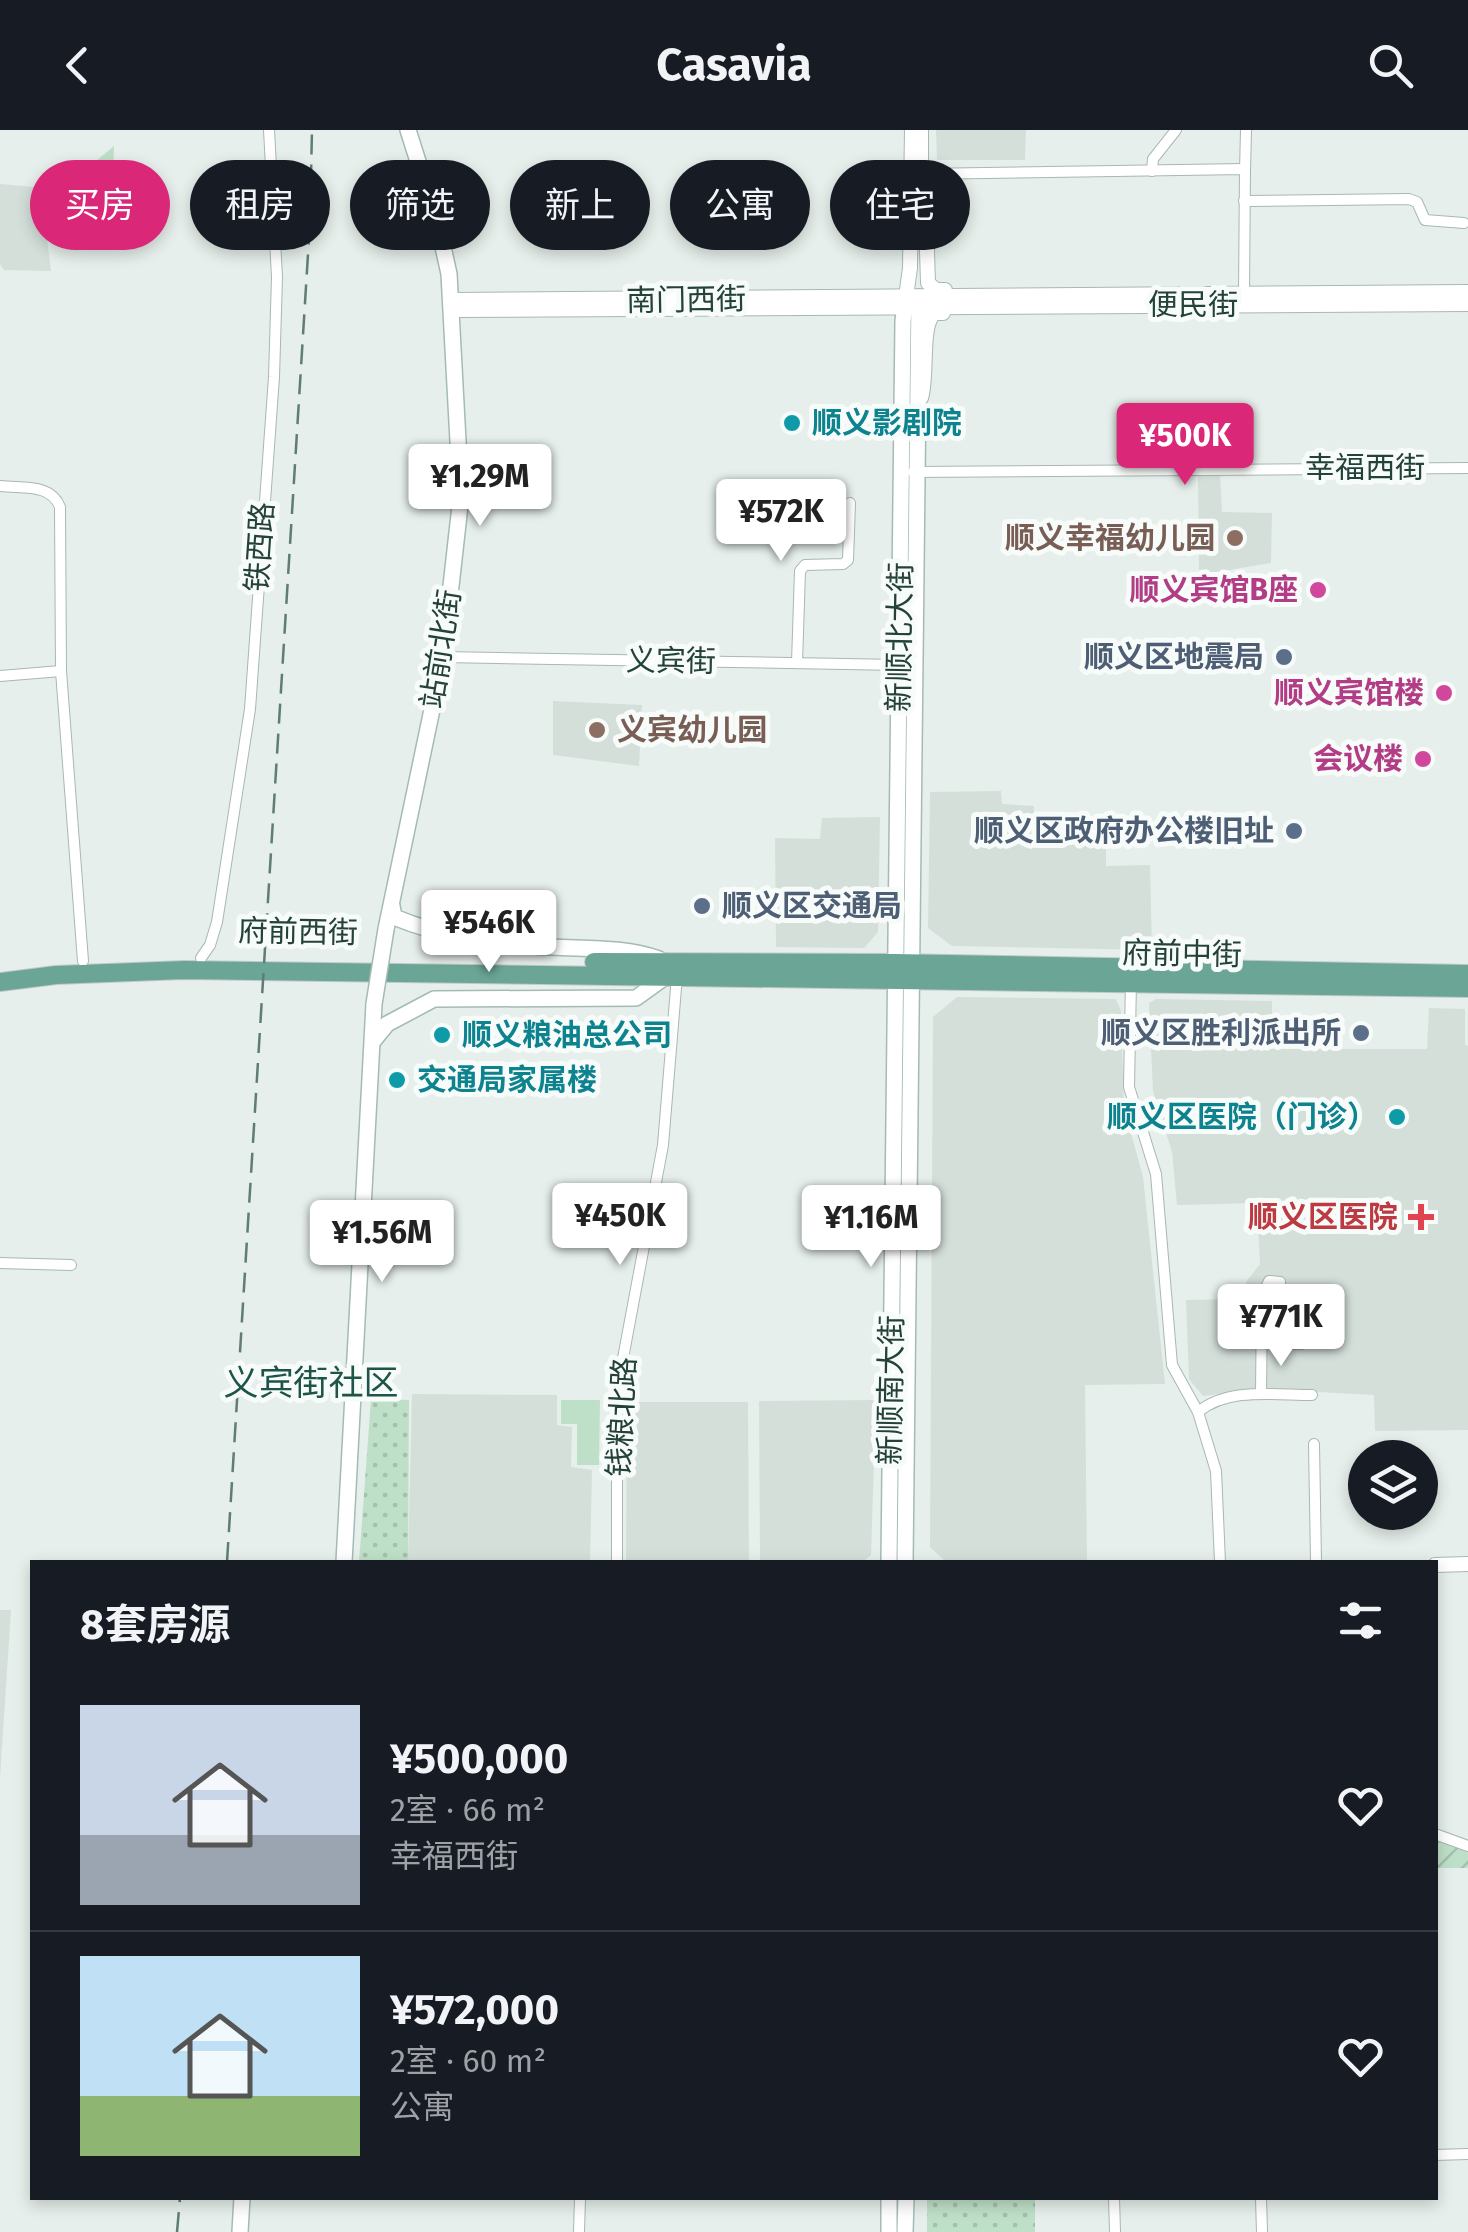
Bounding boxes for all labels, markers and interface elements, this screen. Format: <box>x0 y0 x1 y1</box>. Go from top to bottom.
icon: back <box>50 38 105 93</box>
text: Casavia <box>656 38 812 92</box>
icon: search <box>1363 38 1418 93</box>
chip: 买房 <box>30 160 170 250</box>
chip: 租房 <box>190 160 330 250</box>
chip: 筛选 <box>350 160 490 250</box>
chip: 新上 <box>510 160 650 250</box>
chip: 公寓 <box>670 160 810 250</box>
chip: 住宅 <box>830 160 970 250</box>
street label: 南门西街 <box>626 281 746 319</box>
street label: 便民街 <box>1148 287 1238 323</box>
pin: ¥500K <box>1115 403 1255 488</box>
place label: 顺义影剧院 <box>812 405 962 441</box>
marker: 顺义影剧院 <box>781 412 803 434</box>
text: ¥500K <box>1139 416 1231 454</box>
pin: ¥1.29M <box>399 444 561 529</box>
street label: 幸福西街 <box>1305 450 1425 486</box>
text: ¥1.29M <box>430 457 530 495</box>
pin: ¥572K <box>711 479 851 564</box>
text: ¥572K <box>738 492 824 530</box>
street label: 铁西路 <box>239 501 281 593</box>
place label: 顺义幸福幼儿园 <box>1005 520 1215 556</box>
marker: 顺义幸福幼儿园 <box>1224 527 1246 549</box>
street label: 新顺北大街 <box>881 562 919 712</box>
place label: 顺义宾馆B座 <box>1129 572 1298 608</box>
marker: 顺义宾馆B座 <box>1307 579 1329 601</box>
street label: 站前北街 <box>414 587 468 711</box>
place label: 顺义区地震局 <box>1084 639 1264 675</box>
street label: 义宾街 <box>626 642 716 680</box>
marker: 顺义区地震局 <box>1273 646 1295 668</box>
place label: 顺义宾馆楼 <box>1274 675 1424 711</box>
marker: 顺义宾馆楼 <box>1433 682 1455 704</box>
place label: 义宾幼儿园 <box>617 712 767 748</box>
marker: 义宾幼儿园 <box>586 719 608 741</box>
place label: 会议楼 <box>1313 741 1403 777</box>
marker: 会议楼 <box>1412 748 1434 770</box>
place label: 顺义区政府办公楼旧址 <box>974 813 1274 849</box>
marker: 顺义区政府办公楼旧址 <box>1283 820 1305 842</box>
place label: 顺义区交通局 <box>722 888 902 924</box>
pin: ¥546K <box>419 890 559 975</box>
marker: 顺义区交通局 <box>691 895 713 917</box>
text: ¥546K <box>443 903 535 941</box>
street label: 府前西街 <box>238 913 358 951</box>
street label: 府前中街 <box>1122 935 1242 973</box>
place label: 顺义区胜利派出所 <box>1101 1015 1341 1051</box>
place label: 顺义粮油总公司 <box>462 1017 672 1053</box>
marker: 顺义区胜利派出所 <box>1350 1022 1372 1044</box>
marker: 顺义粮油总公司 <box>431 1024 453 1046</box>
place label: 交通局家属楼 <box>417 1062 597 1098</box>
marker: 交通局家属楼 <box>386 1069 408 1091</box>
place label: 顺义区医院（门诊） <box>1107 1099 1377 1135</box>
marker: 顺义区医院（门诊） <box>1386 1106 1408 1128</box>
pin: ¥450K <box>550 1183 690 1268</box>
pin: ¥1.16M <box>790 1185 952 1270</box>
text: ¥450K <box>574 1196 666 1234</box>
text: ¥1.16M <box>824 1198 918 1236</box>
place label: 顺义区医院 <box>1248 1199 1398 1235</box>
pin: ¥1.56M <box>301 1200 463 1285</box>
marker: 顺义区医院 <box>1408 1204 1434 1230</box>
text: ¥1.56M <box>332 1213 432 1251</box>
pin: ¥771K <box>1211 1284 1351 1369</box>
text: ¥771K <box>1240 1297 1322 1335</box>
street label: 新顺南大街 <box>872 1315 910 1465</box>
street label: 钱粮北路 <box>601 1356 643 1478</box>
district label: 义宾街社区 <box>223 1362 399 1404</box>
map controls <box>1348 1440 1438 1530</box>
button: layers <box>1348 1440 1438 1530</box>
icon: filters <box>1333 1593 1388 1648</box>
text: 8套房源 <box>80 1600 230 1650</box>
text: ¥500,000 <box>390 1734 568 1784</box>
icon: home <box>160 1745 280 1865</box>
icon: heart <box>1333 1778 1388 1833</box>
text: 2室 · 66 m² <box>390 1791 545 1829</box>
text: 幸福西街 <box>390 1837 518 1875</box>
text: ¥572,000 <box>390 1985 559 2035</box>
icon: home <box>160 1996 280 2116</box>
icon: heart <box>1333 2029 1388 2084</box>
text: 2室 · 60 m² <box>390 2042 546 2080</box>
text: 公寓 <box>390 2088 454 2126</box>

